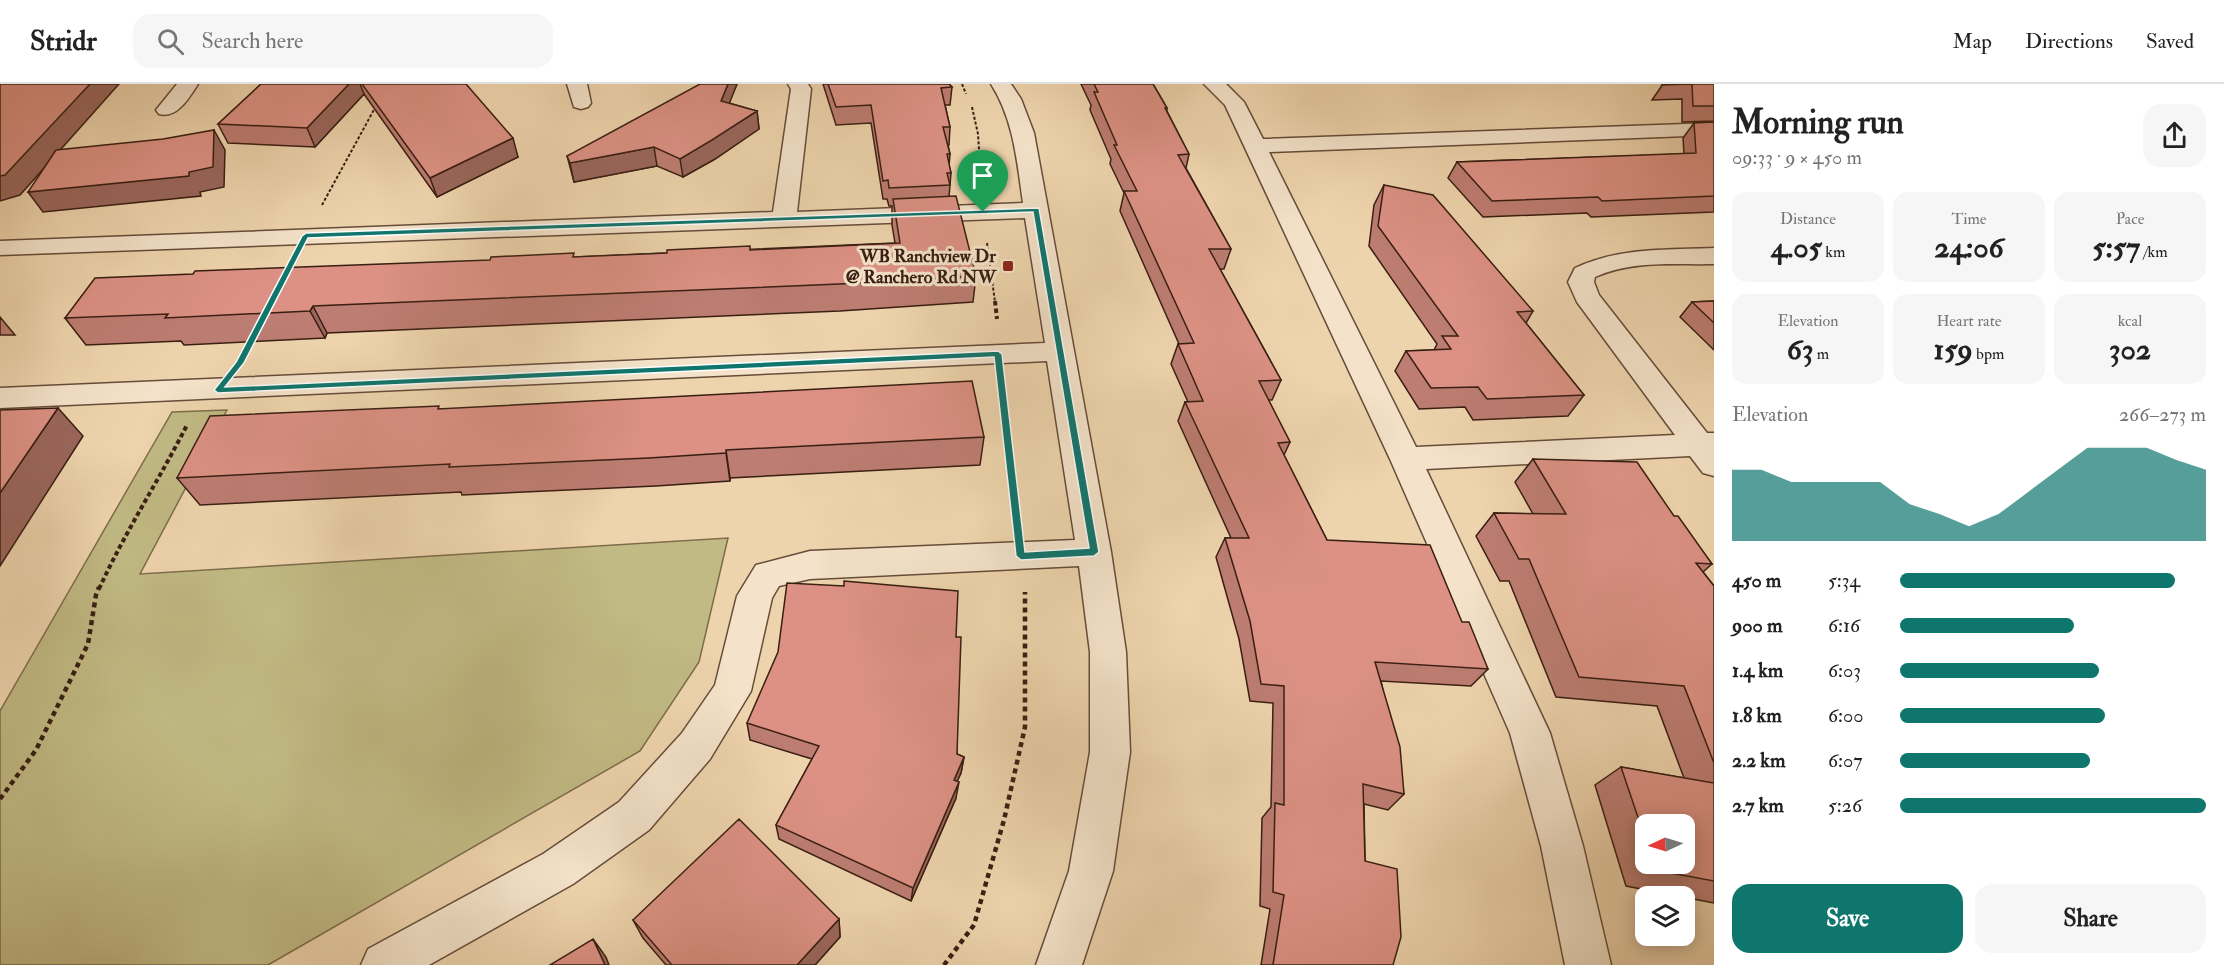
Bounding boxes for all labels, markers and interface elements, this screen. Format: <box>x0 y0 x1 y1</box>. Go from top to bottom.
search box <box>133 14 553 68</box>
text: Stridr <box>30 24 97 59</box>
icon: search <box>154 25 187 58</box>
text: Search here <box>202 27 303 55</box>
text: Map <box>1952 28 1992 55</box>
text: Directions <box>2025 28 2113 55</box>
text: Saved <box>2146 28 2194 55</box>
text: Morning run <box>1732 102 1904 143</box>
button: share <box>2143 104 2206 167</box>
text: 09:33 · 9 × 450 m <box>1732 145 1862 170</box>
pin <box>957 150 1008 212</box>
icon: arrive <box>966 159 999 192</box>
text: Distance <box>1780 209 1836 229</box>
text: Time <box>1952 209 1986 229</box>
text: Pace <box>2116 209 2144 229</box>
text: 4.05 <box>1771 229 1822 266</box>
text: 24:06 <box>1934 229 2004 266</box>
text: 5:57 <box>2092 229 2140 266</box>
text: km <box>1822 242 1845 262</box>
text: /km <box>2140 242 2168 262</box>
place label: WB Ranchview Dr @ Ranchero Rd NW <box>846 245 998 289</box>
marker: WB Ranchview Dr @ Ranchero Rd NW <box>1001 259 1015 273</box>
text: Elevation <box>1778 311 1838 331</box>
text: Heart rate <box>1936 311 2002 331</box>
text: kcal <box>2118 311 2142 331</box>
text: 63 <box>1787 331 1813 368</box>
text: 159 <box>1934 331 1973 368</box>
text: 302 <box>2109 331 2151 368</box>
text: m <box>1813 344 1829 364</box>
text: bpm <box>1973 344 2004 364</box>
text: Elevation <box>1732 402 1808 427</box>
text: 266–273 m <box>2119 402 2206 427</box>
text: 450 m <box>1732 568 1781 593</box>
text: 5:34 <box>1828 568 1860 593</box>
text: 900 m <box>1732 613 1782 638</box>
text: 6:16 <box>1828 613 1860 638</box>
text: 1.4 km <box>1732 658 1783 683</box>
text: 6:03 <box>1828 658 1861 683</box>
text: 1.8 km <box>1732 703 1782 728</box>
text: 6:00 <box>1828 703 1864 728</box>
text: 2.2 km <box>1732 748 1785 773</box>
text: 6:07 <box>1828 748 1862 773</box>
text: 2.7 km <box>1732 793 1784 818</box>
text: 5:26 <box>1828 793 1862 818</box>
north arrow <box>1635 814 1695 874</box>
map controls <box>1635 814 1695 946</box>
button: Save <box>1732 884 1963 953</box>
button: Share <box>1975 884 2206 953</box>
button: layers <box>1635 886 1695 946</box>

